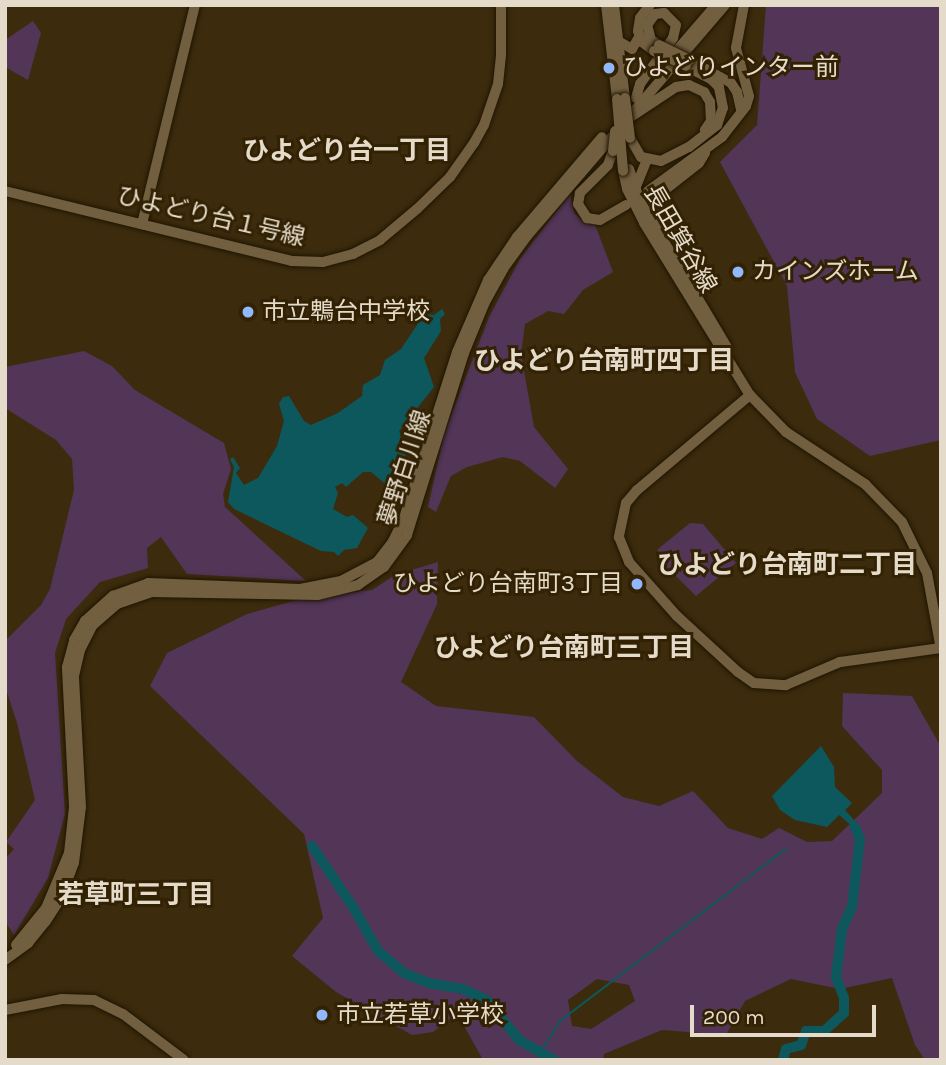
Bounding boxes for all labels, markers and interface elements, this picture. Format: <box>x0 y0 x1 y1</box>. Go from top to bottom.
place label: ひよどりインター前 <box>623 54 839 82</box>
marker: ひよどりインター前 <box>601 60 617 76</box>
district label: ひよどり台一丁目 <box>243 135 451 167</box>
street label: 長田箕谷線 <box>638 180 722 298</box>
street label: ひよどり台１号線 <box>114 181 308 253</box>
place label: カインズホーム <box>752 258 920 286</box>
marker: カインズホーム <box>730 264 746 280</box>
place label: 市立鵯台中学校 <box>262 298 430 326</box>
marker: 市立鵯台中学校 <box>240 304 256 320</box>
district label: ひよどり台南町四丁目 <box>474 345 734 377</box>
street label: 夢野白川線 <box>373 406 437 530</box>
district label: ひよどり台南町二丁目 <box>657 549 917 581</box>
place label: ひよどり台南町3丁目 <box>393 570 623 598</box>
marker: ひよどり台南町3丁目 <box>629 576 645 592</box>
district label: ひよどり台南町三丁目 <box>434 632 694 664</box>
district label: 若草町三丁目 <box>58 879 214 911</box>
scale bar <box>694 992 880 1036</box>
place label: 市立若草小学校 <box>336 1001 504 1029</box>
text: 200 m <box>703 1005 765 1029</box>
marker: 市立若草小学校 <box>314 1007 330 1023</box>

